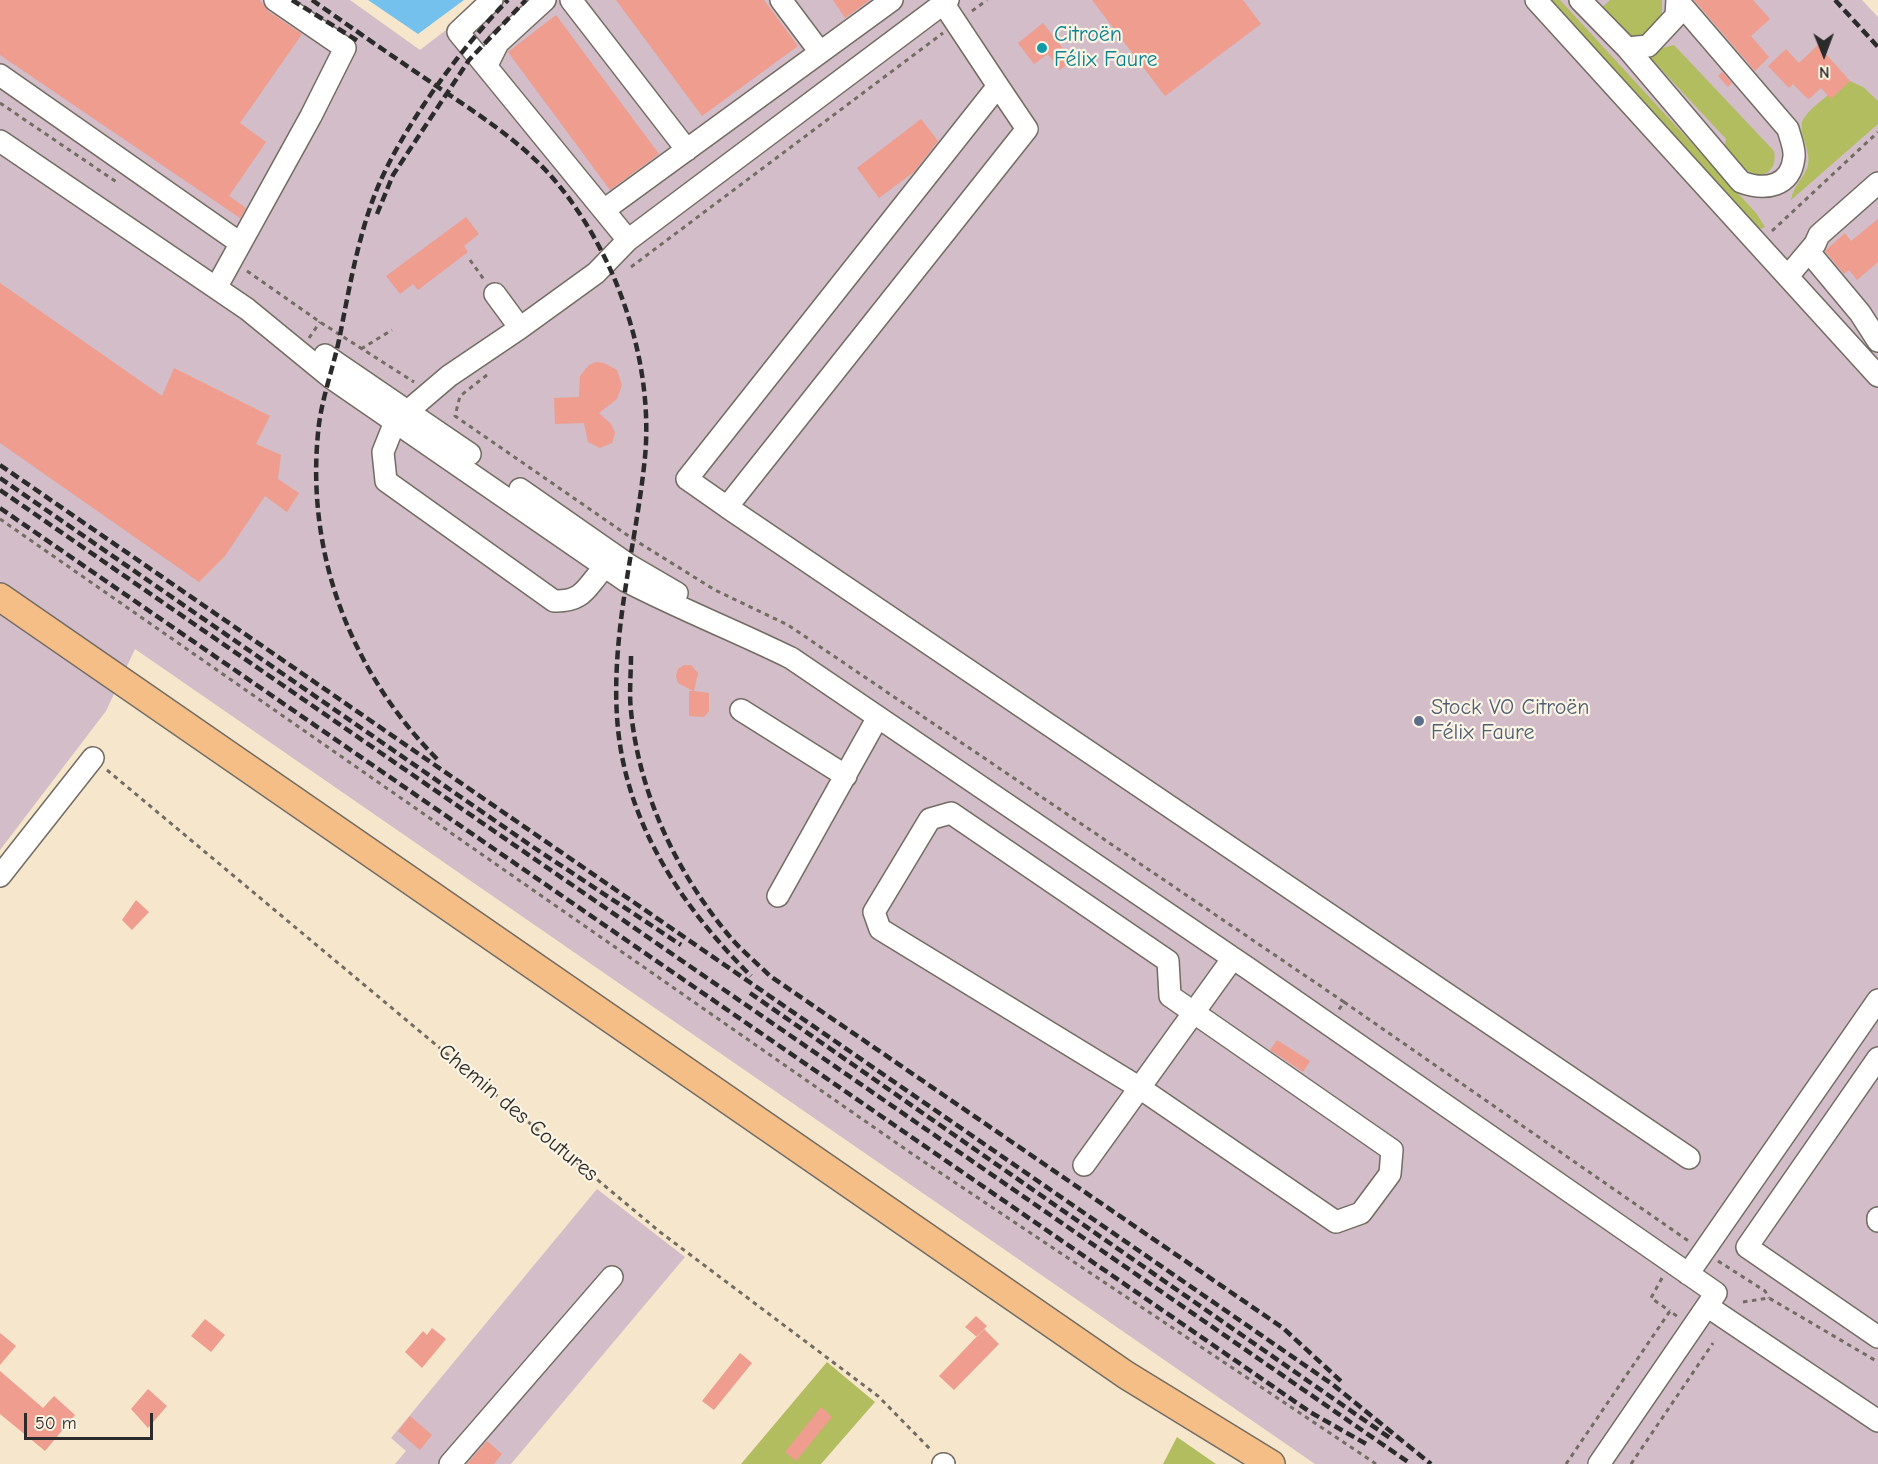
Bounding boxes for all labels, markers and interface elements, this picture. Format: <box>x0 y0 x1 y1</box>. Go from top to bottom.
place label: Citroën Félix Faure <box>1054 22 1157 74</box>
north arrow <box>1794 24 1854 84</box>
marker: Citroën Félix Faure <box>1035 41 1049 55</box>
text: N <box>1819 63 1830 81</box>
place label: Stock VO Citroën Félix Faure <box>1431 695 1589 746</box>
marker: Stock VO Citroën Félix Faure <box>1412 714 1426 728</box>
street label: Chemin des Coutures <box>433 1038 603 1188</box>
scale bar <box>27 1401 156 1439</box>
text: 50 m <box>35 1413 77 1434</box>

